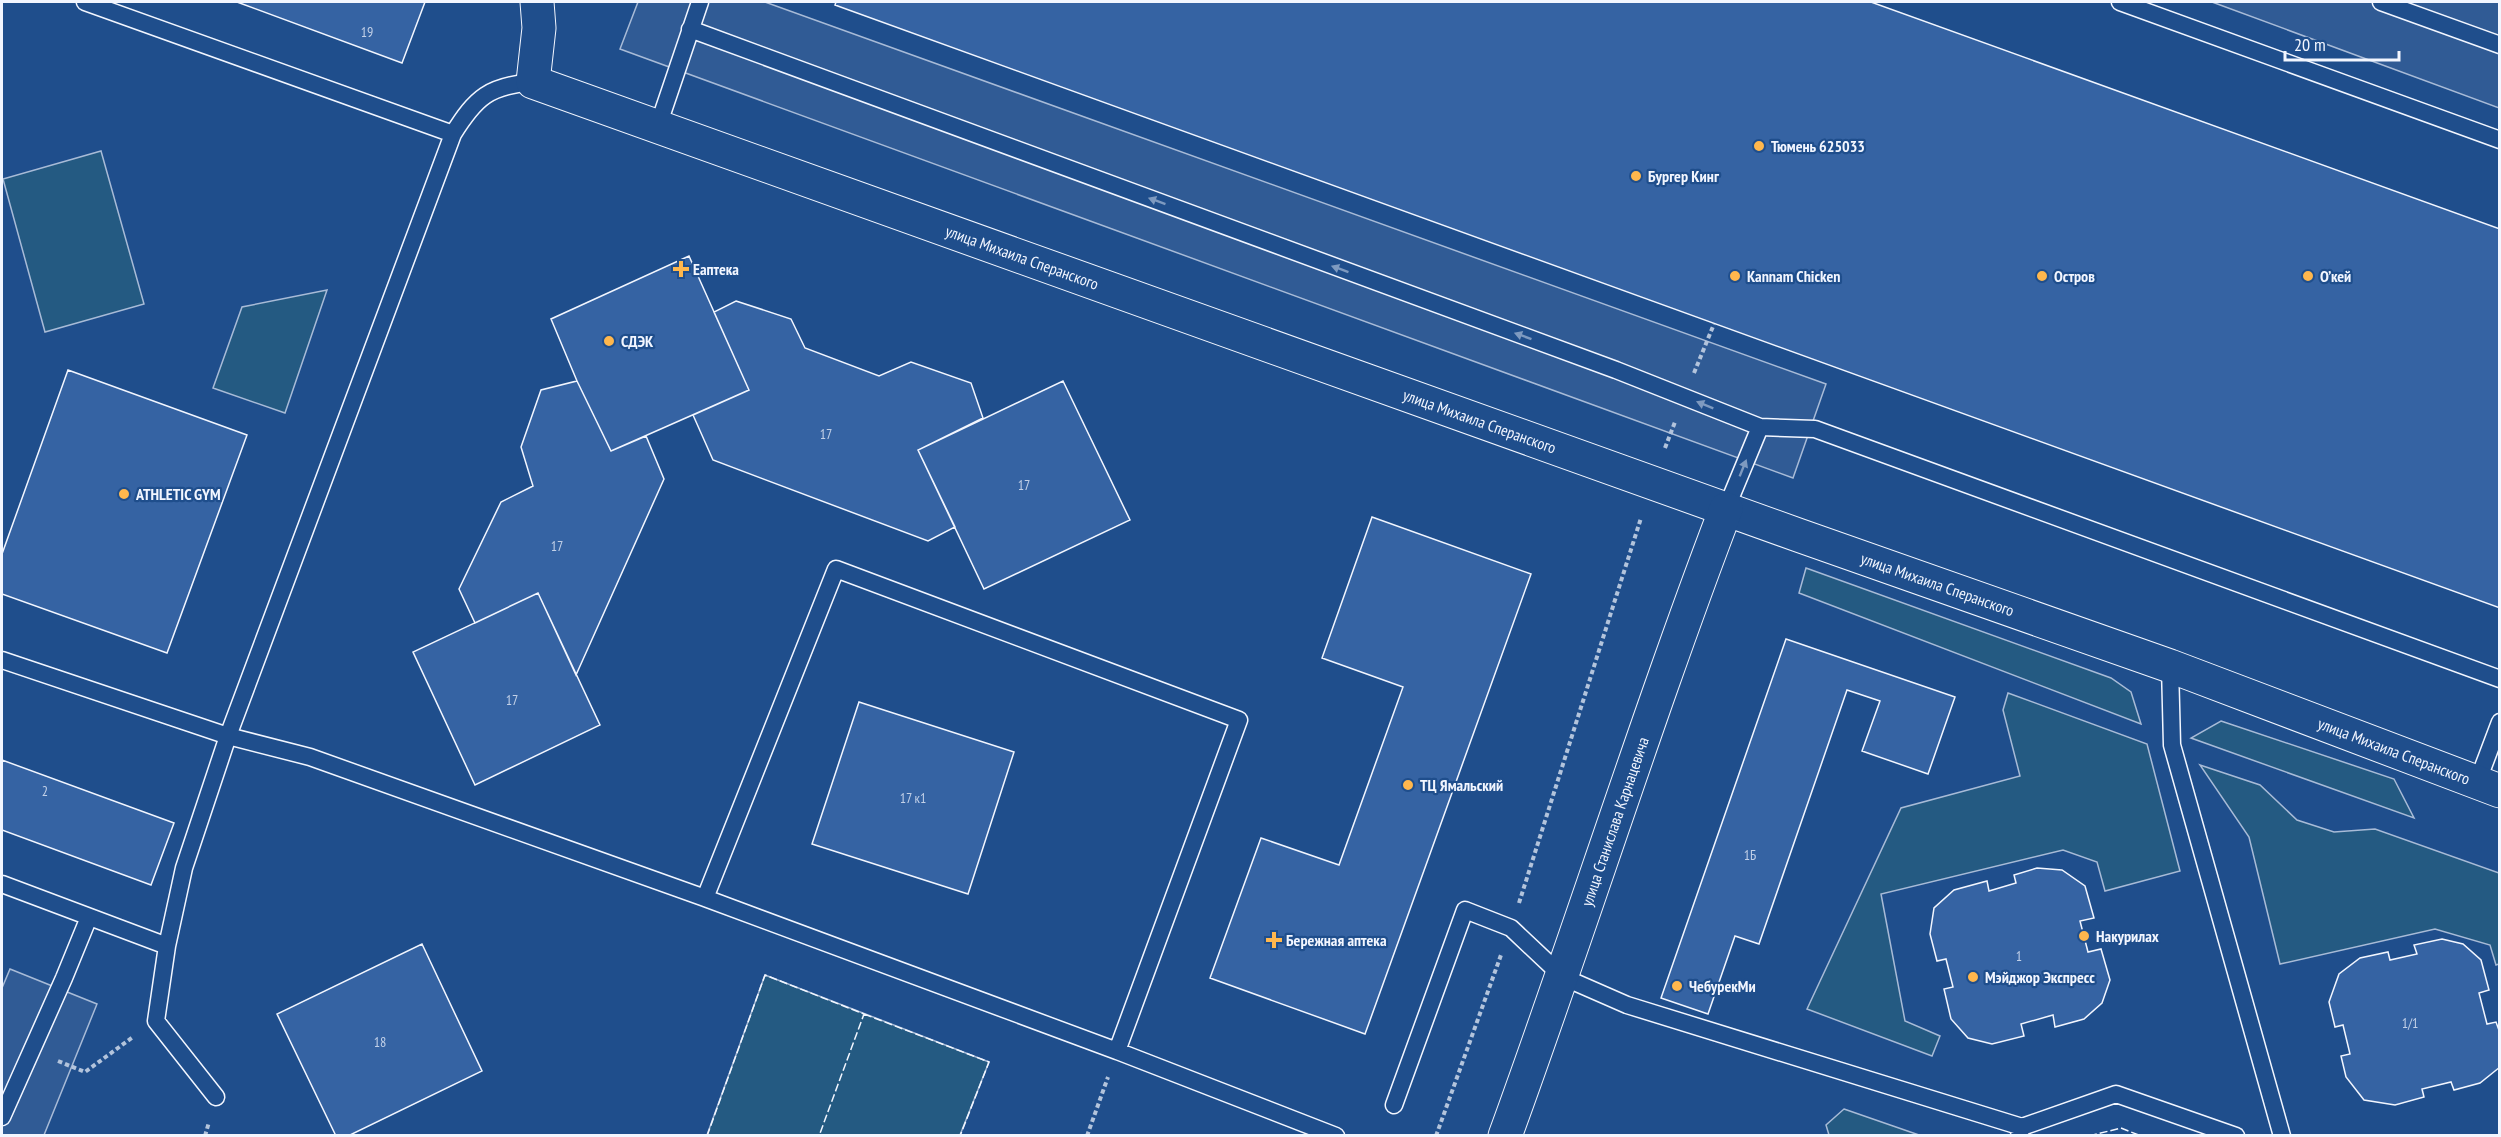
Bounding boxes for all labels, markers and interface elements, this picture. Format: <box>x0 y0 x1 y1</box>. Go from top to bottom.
house number: 19 <box>361 23 373 41</box>
scale bar <box>2285 24 2399 62</box>
text: 20 m <box>2294 33 2326 56</box>
place label: Тюмень 625033 <box>1771 136 1865 156</box>
marker: Тюмень 625033 <box>1752 139 1766 153</box>
place label: Бургер Кинг <box>1648 166 1720 186</box>
marker: Бургер Кинг <box>1629 169 1643 183</box>
one-way arrow <box>1148 196 1166 206</box>
street label: улица Михаила Сперанского <box>943 221 1101 294</box>
place label: Еаптека <box>693 259 739 279</box>
marker: Еаптека <box>674 262 688 276</box>
one-way arrow <box>1331 263 1349 273</box>
place label: Kannam Chicken <box>1747 266 1841 286</box>
place label: Остров <box>2054 266 2095 286</box>
place label: О’кей <box>2320 266 2351 286</box>
marker: Kannam Chicken <box>1728 269 1742 283</box>
marker: Остров <box>2035 269 2049 283</box>
marker: О’кей <box>2301 269 2315 283</box>
place label: СДЭК <box>621 331 654 351</box>
one-way arrow <box>1514 331 1532 340</box>
marker: СДЭК <box>602 334 616 348</box>
street label: улица Михаила Сперанского <box>1400 384 1559 458</box>
one-way arrow <box>1696 400 1714 409</box>
house number: 17 <box>820 425 832 443</box>
one-way arrow <box>1738 458 1748 476</box>
house number: 17 <box>1018 476 1030 494</box>
place label: ATHLETIC GYM <box>135 484 221 504</box>
marker: ATHLETIC GYM <box>117 487 131 501</box>
house number: 17 <box>551 537 563 555</box>
street label: улица Михаила Сперанского <box>1858 548 2017 620</box>
house number: 17 <box>506 691 518 709</box>
street label: улица Михаила Сперанского <box>2315 713 2473 789</box>
street label: улица Станислава Карнацевича <box>1576 734 1653 909</box>
place label: ТЦ Ямальский <box>1420 775 1503 795</box>
marker: ТЦ Ямальский <box>1401 778 1415 792</box>
house number: 2 <box>42 782 48 800</box>
house number: 17 к1 <box>900 789 926 807</box>
house number: 1Б <box>1744 846 1756 864</box>
place label: Накурилах <box>2096 926 2159 946</box>
marker: Накурилах <box>2077 929 2091 943</box>
place label: Бережная аптека <box>1286 930 1387 950</box>
marker: Бережная аптека <box>1267 933 1281 947</box>
house number: 1 <box>2016 947 2022 965</box>
place label: Мэйджор Экспресс <box>1985 967 2095 987</box>
marker: Мэйджор Экспресс <box>1966 970 1980 984</box>
place label: ЧебурекМи <box>1689 976 1756 996</box>
marker: ЧебурекМи <box>1670 979 1684 993</box>
house number: 1/1 <box>2402 1014 2418 1032</box>
house number: 18 <box>374 1033 386 1051</box>

